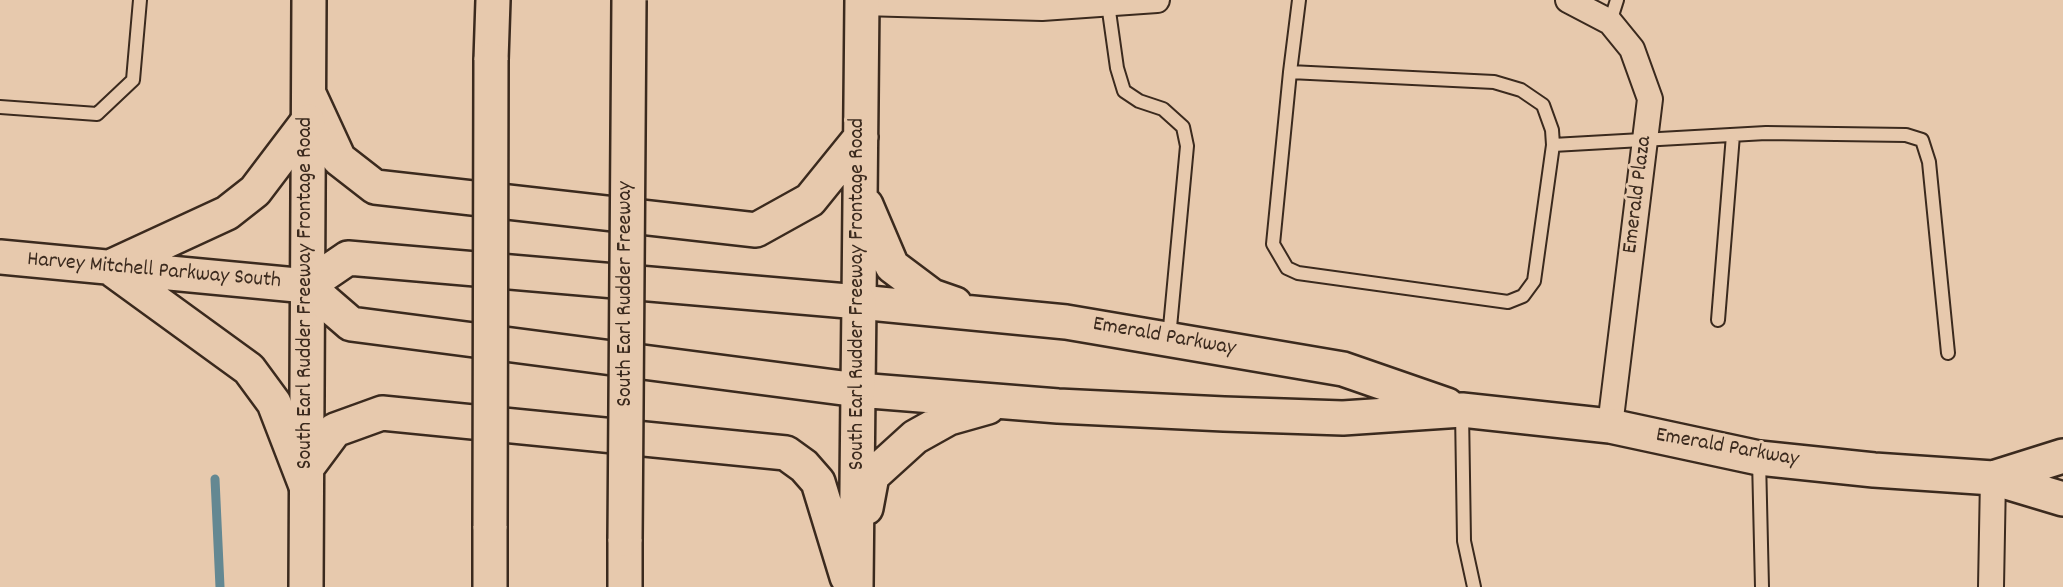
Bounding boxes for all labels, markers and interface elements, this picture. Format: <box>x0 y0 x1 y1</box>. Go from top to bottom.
street label: South Earl Rudder Freeway Frontage Road <box>294 117 320 469</box>
street label: South Earl Rudder Freeway Frontage Road <box>846 118 872 470</box>
street label: Emerald Plaza <box>1619 135 1659 255</box>
street label: South Earl Rudder Freeway <box>614 181 640 407</box>
street label: Harvey Mitchell Parkway South <box>26 248 282 296</box>
street label: Emerald Parkway <box>1090 312 1238 364</box>
street label: Emerald Parkway <box>1653 423 1801 475</box>

